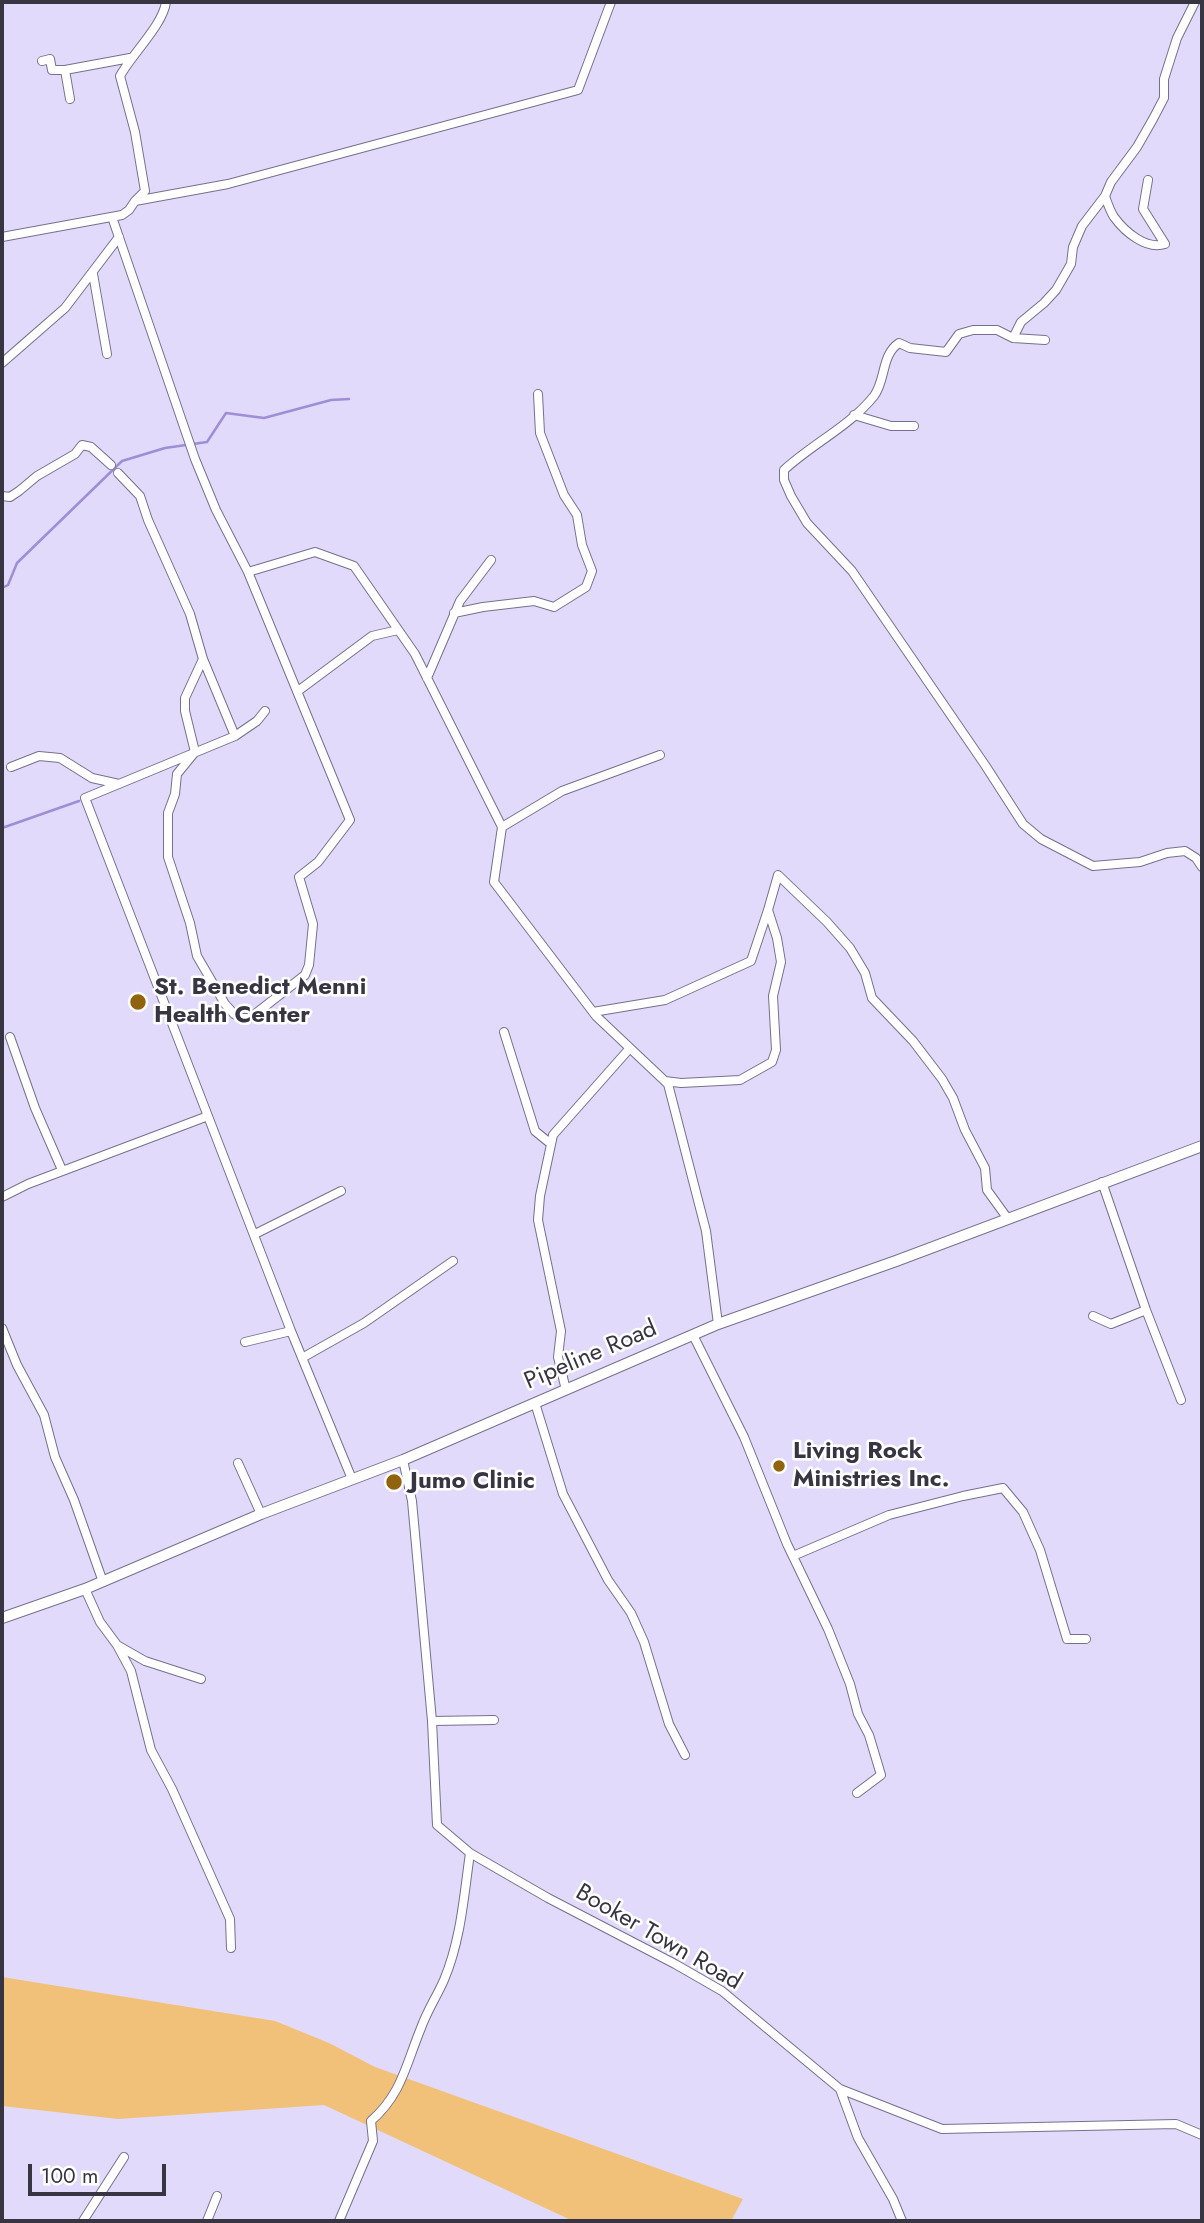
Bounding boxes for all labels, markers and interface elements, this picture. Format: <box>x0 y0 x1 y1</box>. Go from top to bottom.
place label: St. Benedict Menni Health Center <box>154 974 366 1030</box>
marker: St. Benedict Menni Health Center <box>128 992 148 1012</box>
street label: Pipeline Road <box>520 1315 662 1397</box>
place label: Living Rock Ministries Inc. <box>793 1438 949 1494</box>
marker: Living Rock Ministries Inc. <box>771 1458 787 1474</box>
place label: Jumo Clinic <box>410 1468 535 1496</box>
marker: Jumo Clinic <box>384 1472 404 1492</box>
street label: Booker Town Road <box>570 1879 746 1997</box>
scale bar <box>32 2150 170 2194</box>
text: 100 m <box>41 2161 98 2191</box>

